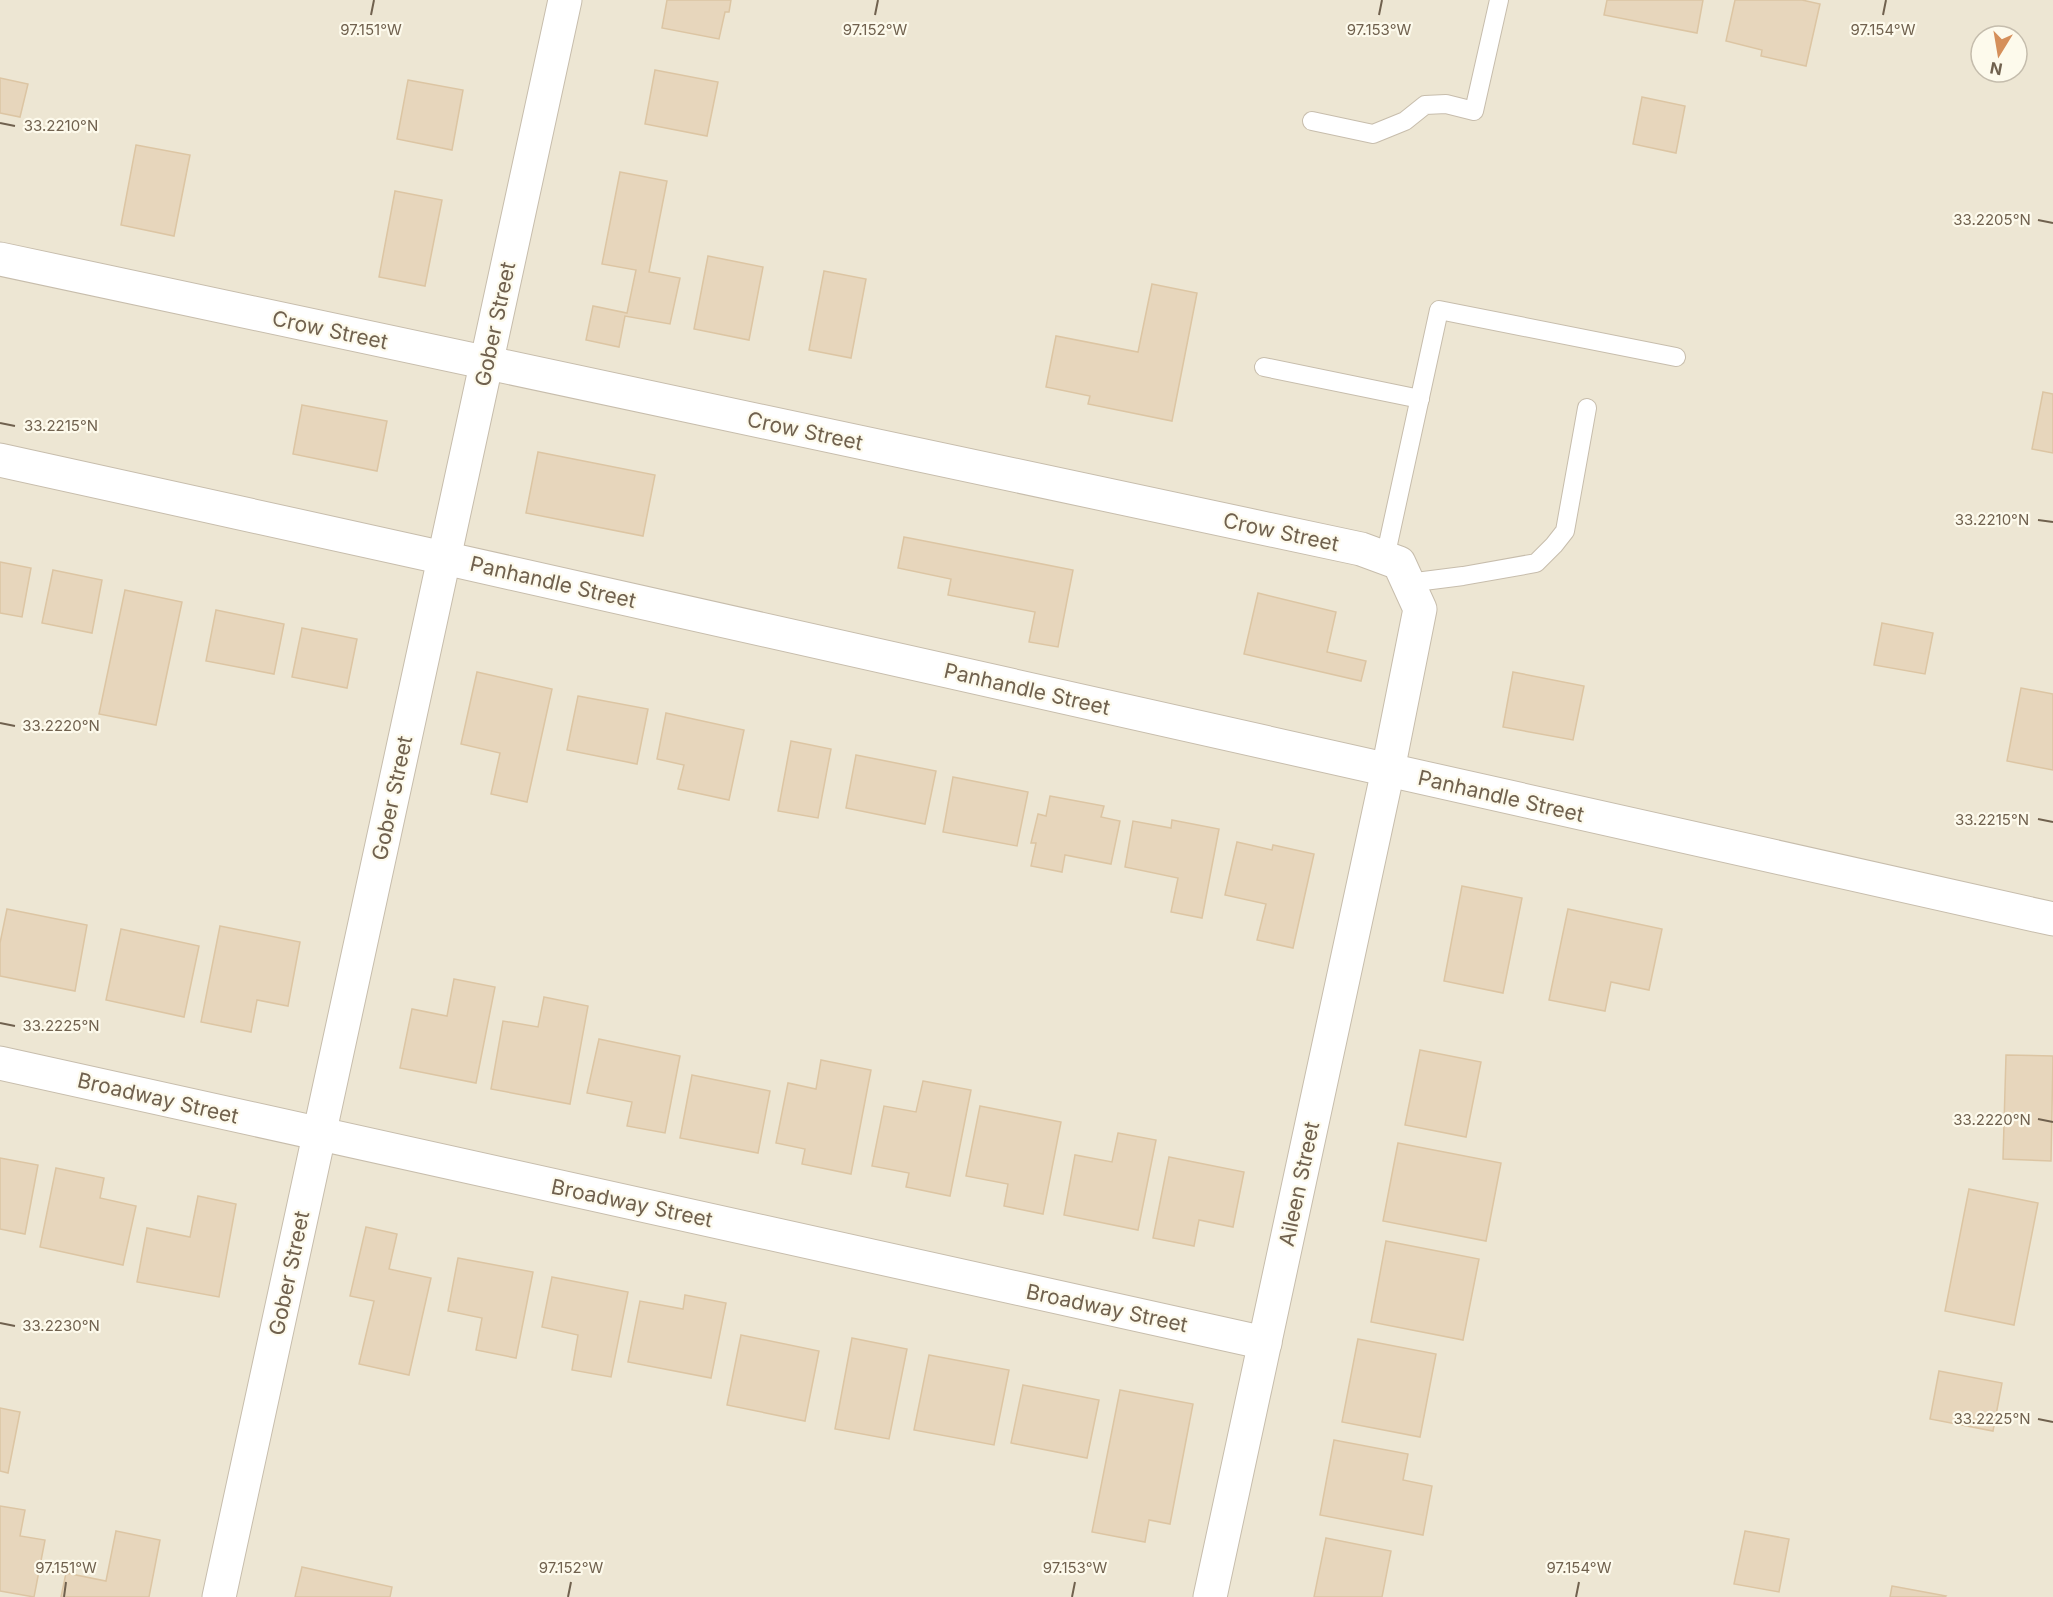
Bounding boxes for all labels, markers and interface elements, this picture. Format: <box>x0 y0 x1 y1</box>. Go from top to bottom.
text: 97.151°W <box>340 20 402 39</box>
text: 97.152°W <box>843 20 908 39</box>
text: 97.153°W <box>1347 20 1411 39</box>
text: 97.154°W <box>1851 20 1916 39</box>
north arrow <box>1969 24 2029 84</box>
text: N <box>1988 58 2004 80</box>
text: 33.2210°N <box>24 116 98 135</box>
text: 33.2205°N <box>1953 210 2031 229</box>
street label: Gober Street <box>470 259 520 388</box>
street label: Crow Street <box>270 306 390 354</box>
street label: Crow Street <box>745 407 865 455</box>
text: 33.2215°N <box>24 416 98 435</box>
street label: Crow Street <box>1221 508 1341 556</box>
text: 33.2210°N <box>1955 510 2029 529</box>
street label: Panhandle Street <box>468 551 639 613</box>
street label: Panhandle Street <box>942 658 1113 720</box>
text: 33.2220°N <box>22 716 100 735</box>
street label: Gober Street <box>367 733 417 862</box>
street label: Panhandle Street <box>1416 765 1587 827</box>
text: 33.2215°N <box>1955 810 2029 829</box>
text: 33.2225°N <box>22 1016 100 1035</box>
street label: Broadway Street <box>75 1067 241 1129</box>
text: 33.2220°N <box>1953 1110 2031 1129</box>
street label: Aileen Street <box>1274 1119 1324 1249</box>
street label: Broadway Street <box>549 1174 715 1232</box>
street label: Gober Street <box>264 1208 314 1337</box>
street label: Broadway Street <box>1024 1279 1190 1337</box>
text: 33.2230°N <box>22 1316 100 1335</box>
text: 33.2225°N <box>1953 1409 2031 1428</box>
text: 97.151°W <box>35 1558 97 1577</box>
text: 97.152°W <box>539 1558 604 1577</box>
text: 97.153°W <box>1043 1558 1107 1577</box>
text: 97.154°W <box>1547 1558 1612 1577</box>

